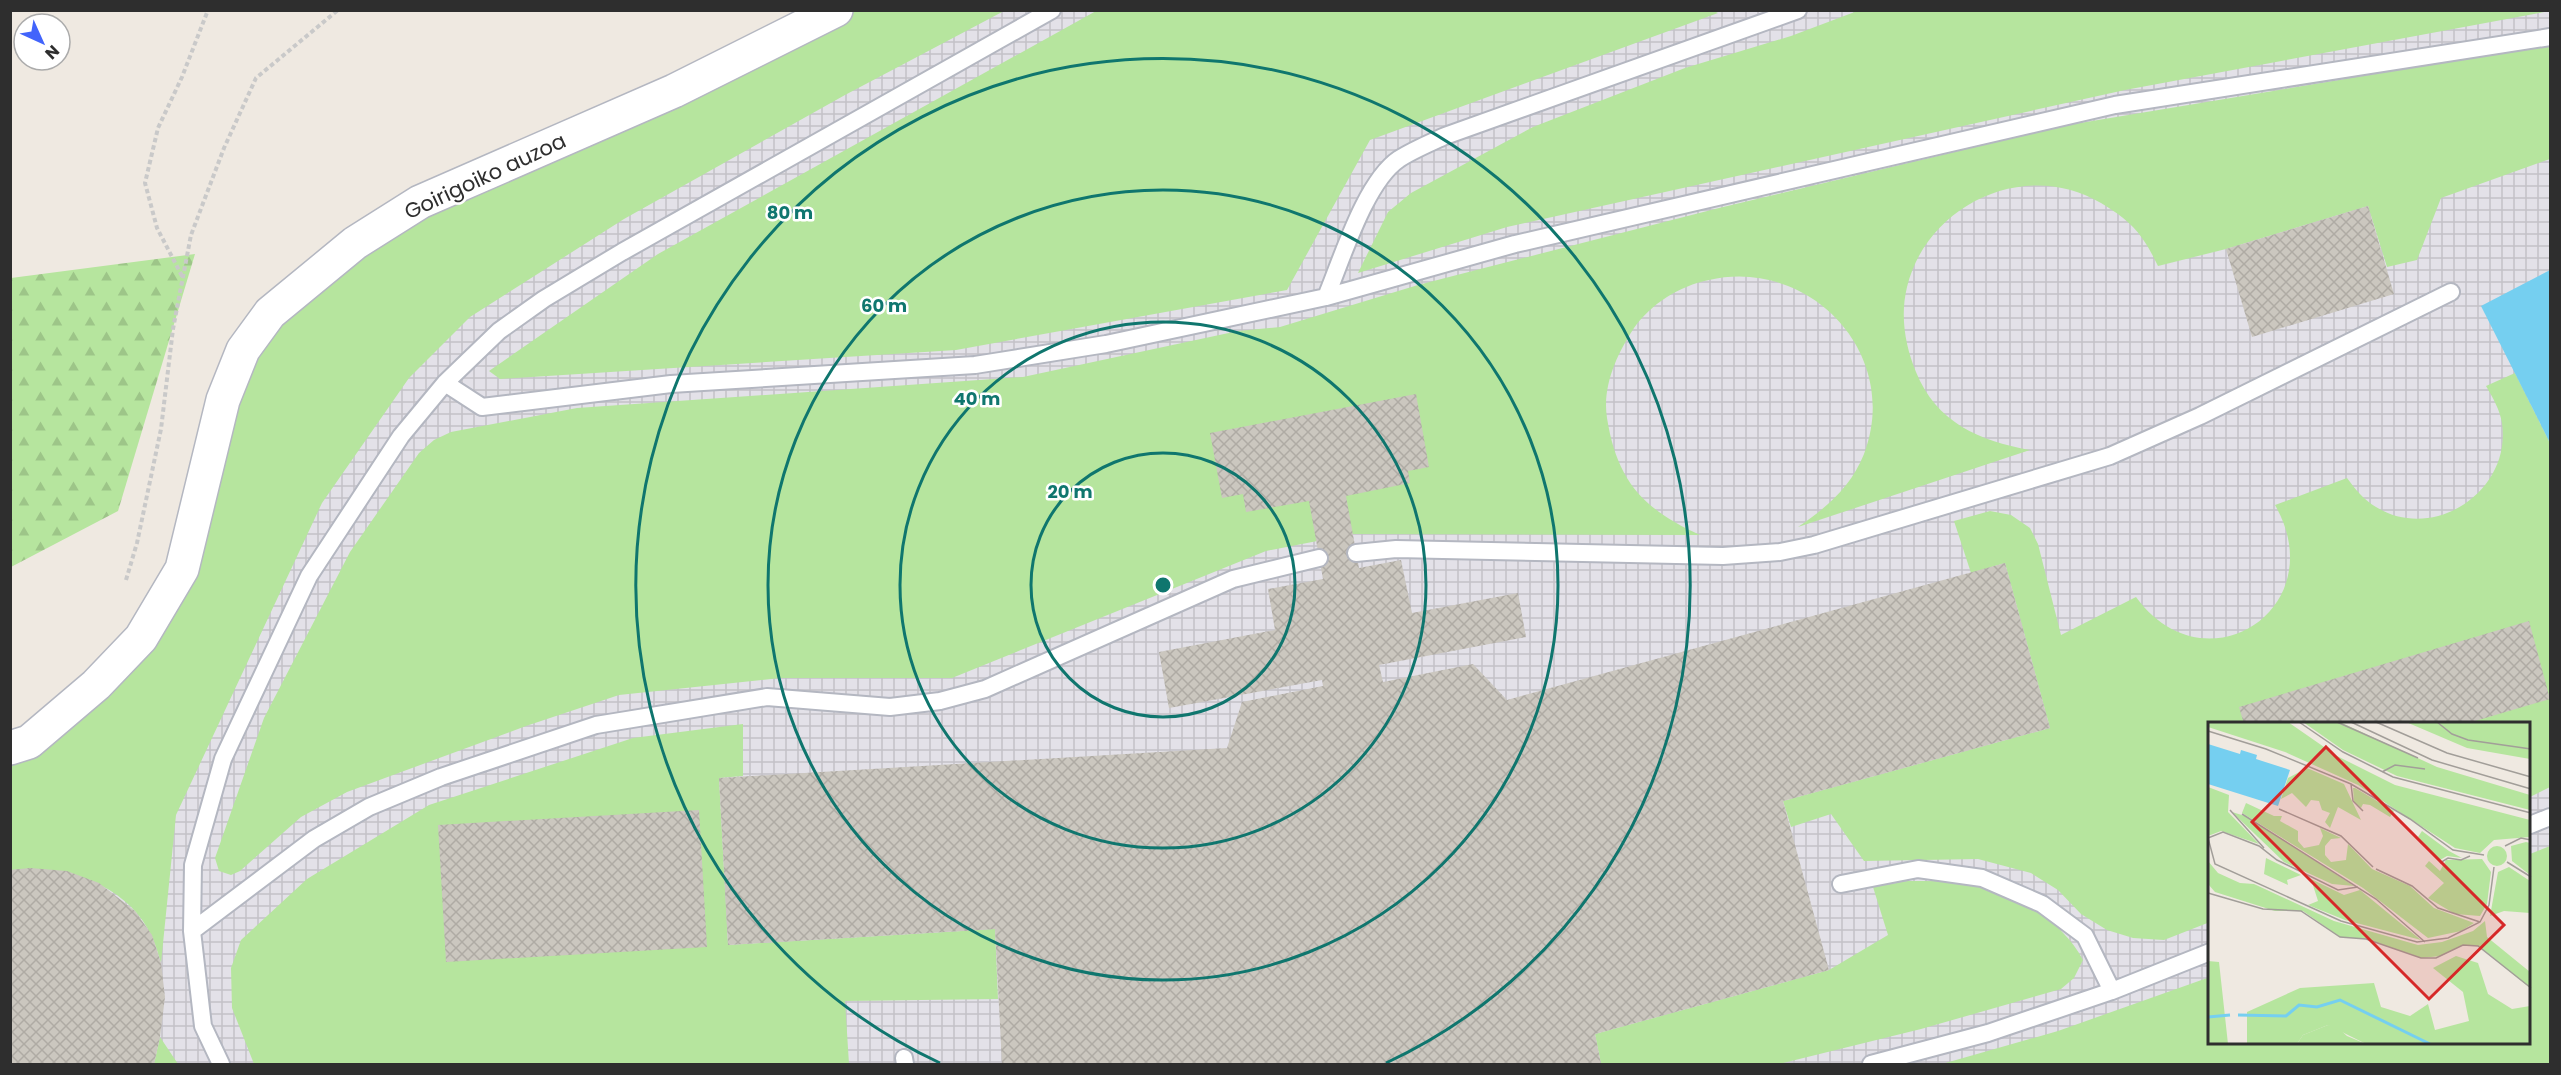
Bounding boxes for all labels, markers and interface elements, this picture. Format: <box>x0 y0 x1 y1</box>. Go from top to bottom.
north arrow <box>12 12 72 72</box>
text: N <box>40 40 65 65</box>
street label: Goirigoiko auzoa <box>399 126 571 226</box>
text: 80 m <box>767 200 813 225</box>
text: 60 m <box>861 293 907 318</box>
text: 40 m <box>954 386 1000 411</box>
text: 20 m <box>1048 479 1092 504</box>
centre of rings <box>1153 575 1173 595</box>
inset map <box>2208 722 2531 1045</box>

